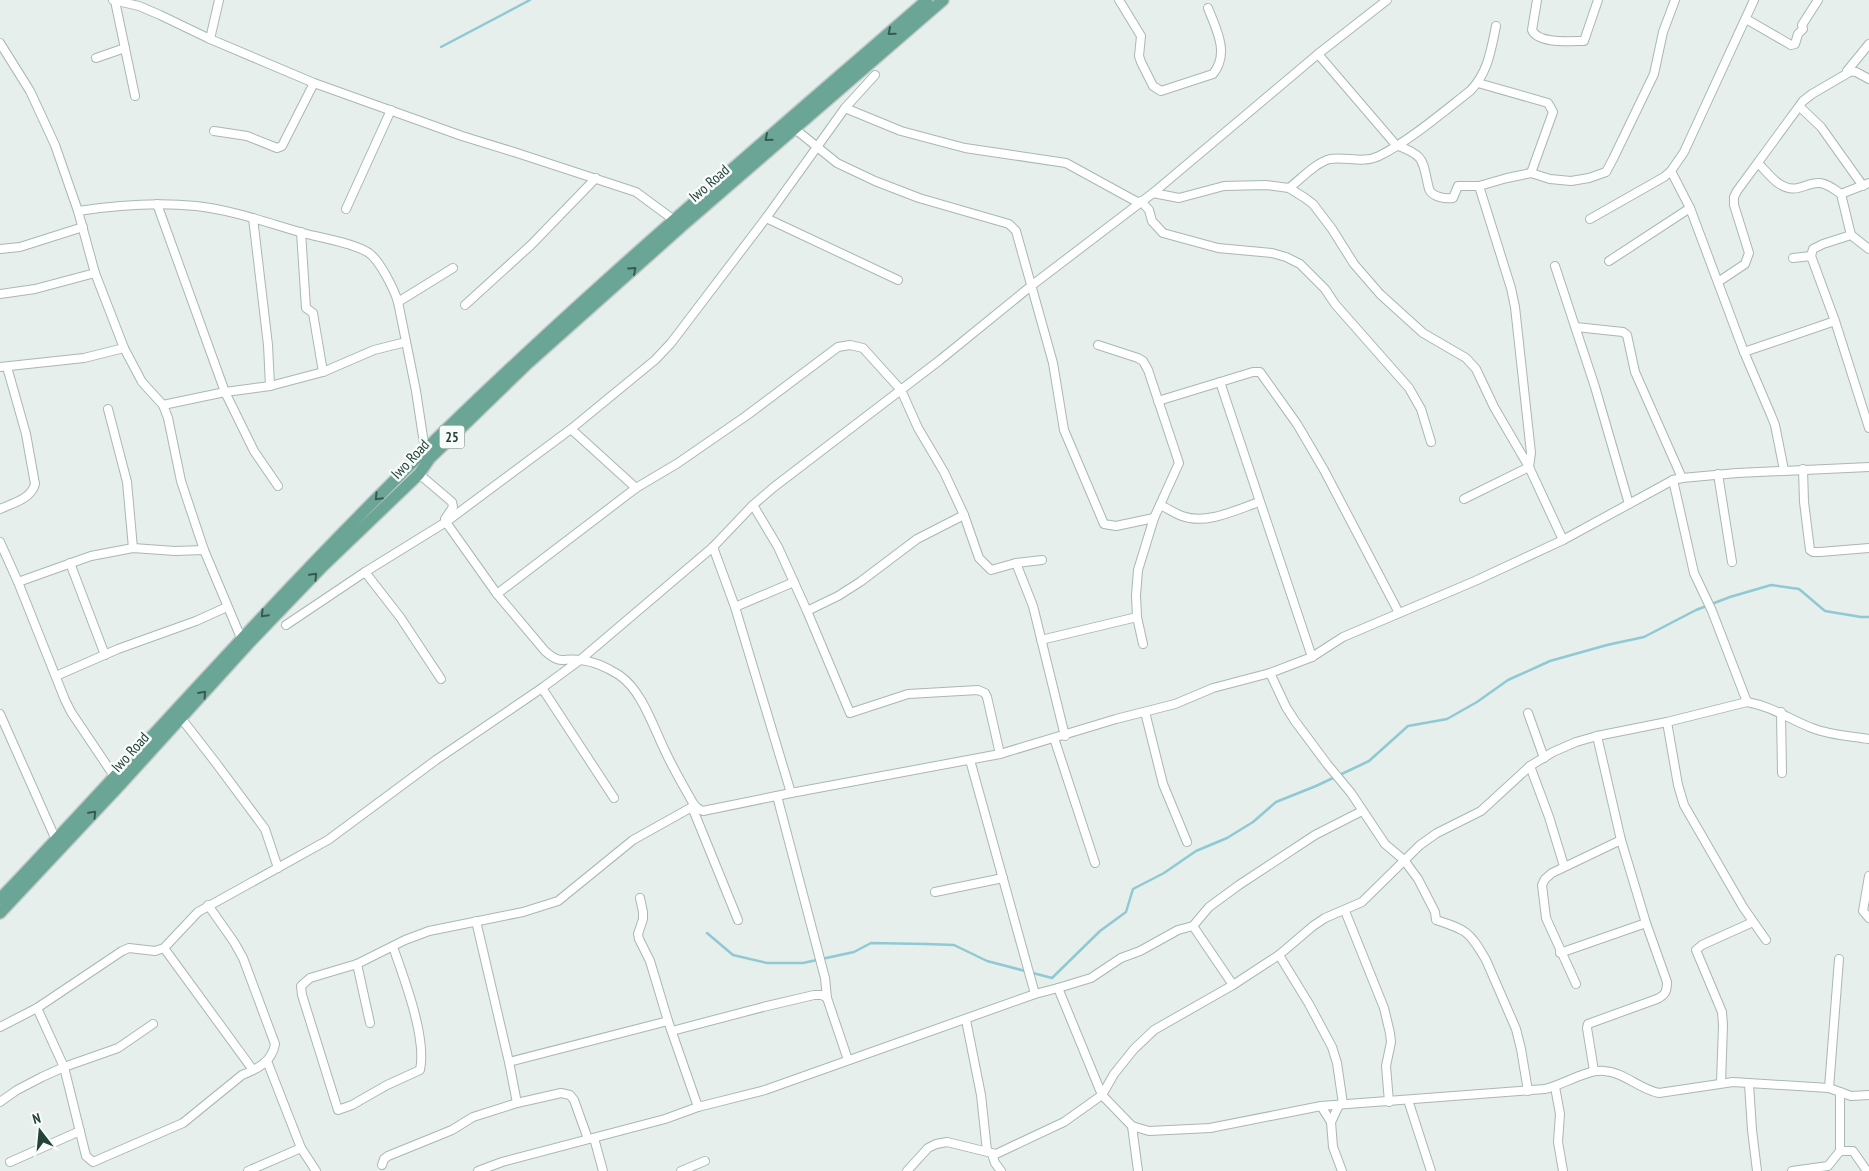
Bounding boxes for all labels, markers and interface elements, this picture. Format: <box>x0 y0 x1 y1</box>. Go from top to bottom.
one-way arrow <box>887 26 896 35</box>
one-way arrow <box>764 133 773 142</box>
street label: Iwo Road <box>685 160 733 206</box>
one-way arrow <box>628 266 637 275</box>
road number: 25 <box>440 426 464 448</box>
street label: Iwo Road <box>387 435 433 483</box>
one-way arrow <box>374 491 383 500</box>
one-way arrow <box>308 572 317 581</box>
one-way arrow <box>261 608 270 617</box>
one-way arrow <box>197 690 206 699</box>
street label: Iwo Road <box>107 728 153 776</box>
one-way arrow <box>87 810 96 819</box>
north arrow <box>15 1106 65 1156</box>
text: N <box>30 1109 43 1128</box>

